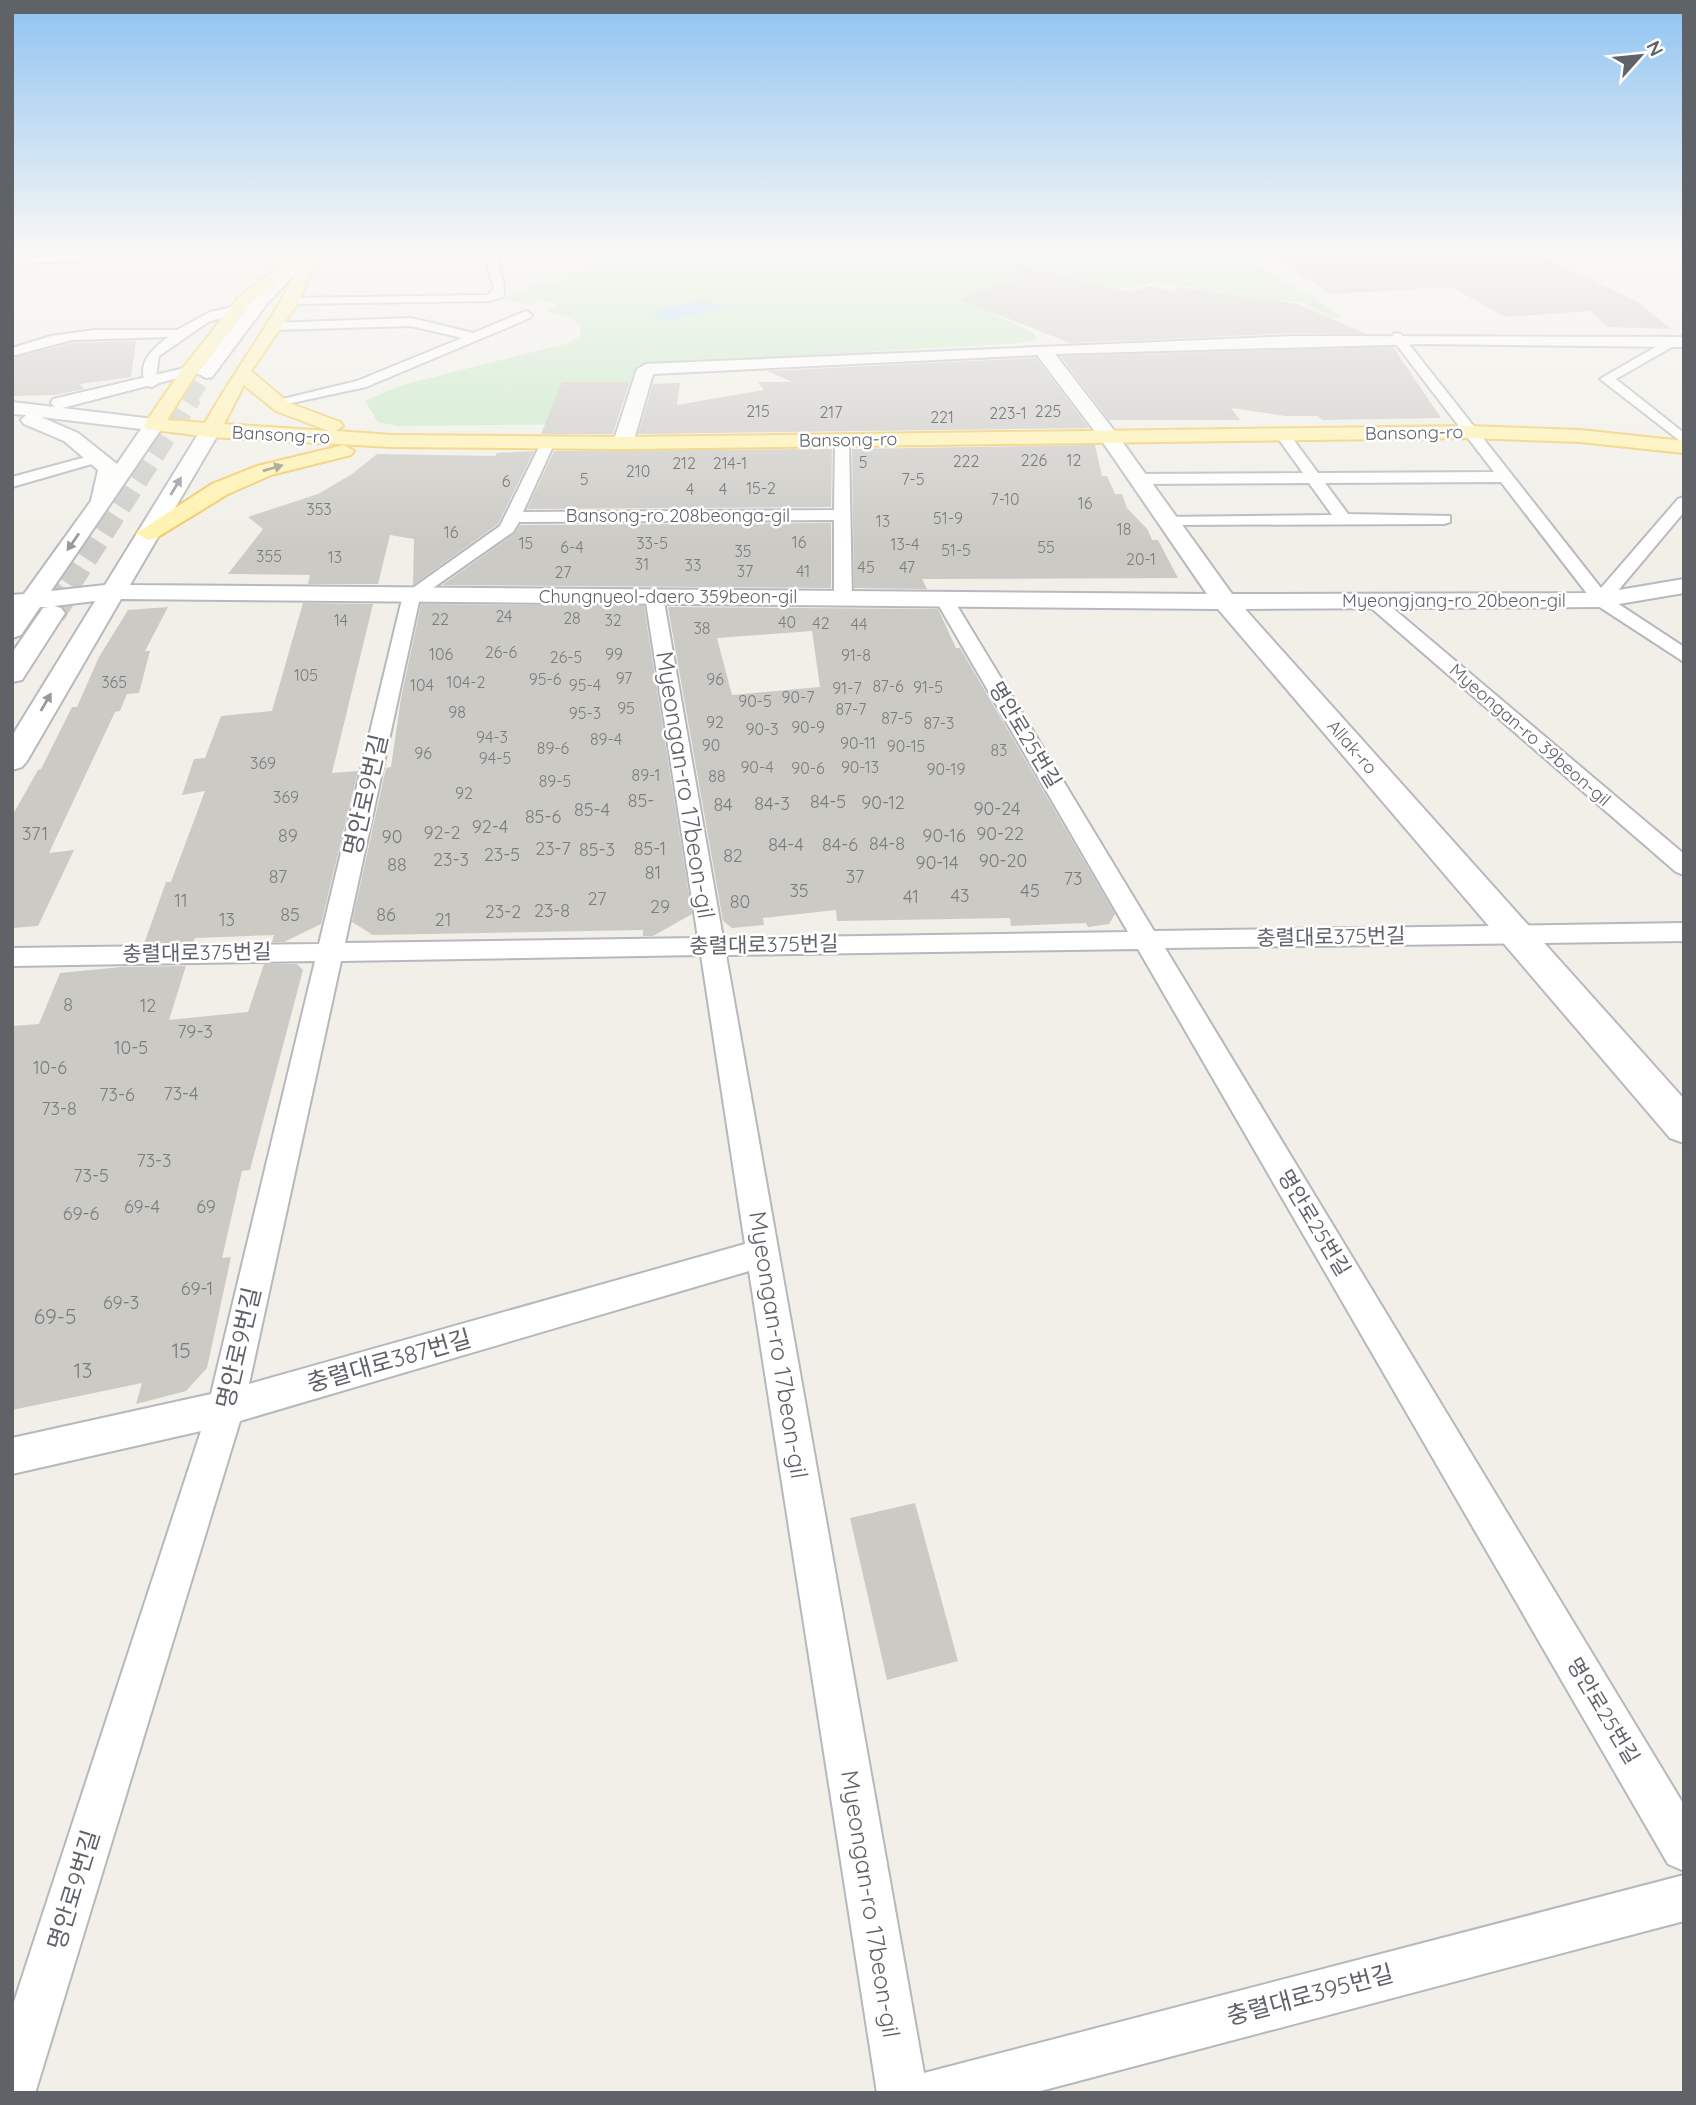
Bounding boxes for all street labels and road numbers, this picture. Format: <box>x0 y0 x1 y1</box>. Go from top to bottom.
street label: Bansong-ro <box>231 420 331 449</box>
street label: Bansong-ro <box>1365 420 1463 445</box>
street label: Bansong-ro <box>799 427 897 452</box>
street label: Bansong-ro 208beonga-gil <box>566 504 790 527</box>
street label: Chungnyeol-daero 359beon-gil <box>539 585 797 608</box>
street label: Myeongjang-ro 20beon-gil <box>1342 589 1566 612</box>
street label: Myeongan-ro 17beon-gil <box>650 649 722 921</box>
street label: Myeongan-ro 39beon-gil <box>1445 658 1616 811</box>
street label: 명안로25번길 <box>984 676 1068 792</box>
street label: Allak-ro <box>1322 715 1382 779</box>
street label: 명안로9번길 <box>336 731 394 858</box>
street label: 충렬대로375번길 <box>1256 922 1406 950</box>
street label: 충렬대로375번길 <box>689 930 839 958</box>
street label: 충렬대로375번길 <box>122 938 272 966</box>
street label: 명안로25번길 <box>1273 1164 1357 1280</box>
street label: Myeongan-ro 17beon-gil <box>743 1209 815 1481</box>
street label: 명안로9번길 <box>209 1284 267 1411</box>
street label: 충렬대로387번길 <box>303 1322 474 1398</box>
street label: 명안로25번길 <box>1562 1652 1646 1768</box>
street label: Myeongan-ro 17beon-gil <box>835 1768 907 2040</box>
street label: 명안로9번길 <box>41 1826 105 1953</box>
street label: 충렬대로395번길 <box>1223 1957 1396 2031</box>

